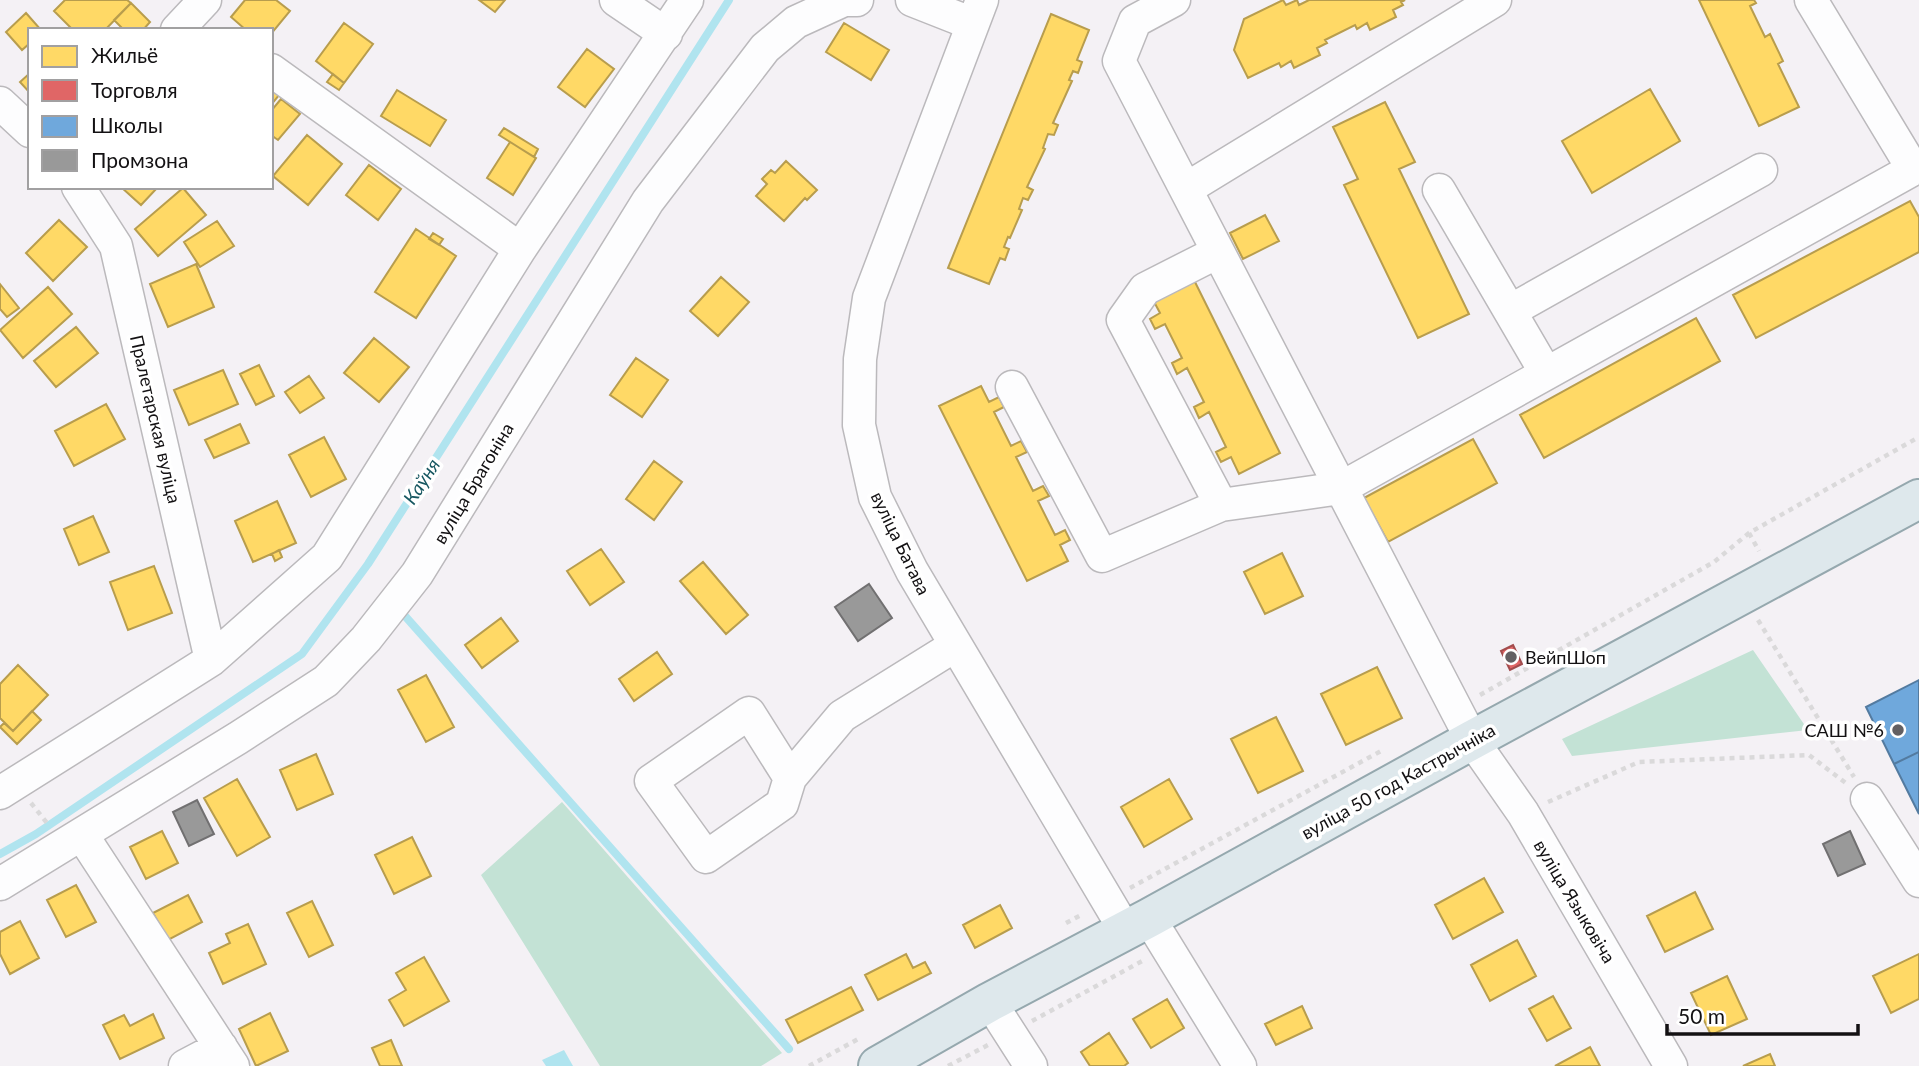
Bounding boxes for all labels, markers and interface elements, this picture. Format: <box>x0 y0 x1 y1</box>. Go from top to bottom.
legend <box>28 28 273 189</box>
text: Жильё <box>91 42 158 67</box>
text: Торговля <box>91 77 178 102</box>
text: Школы <box>91 112 163 137</box>
text: Промзона <box>91 147 188 172</box>
street label: Пралетарская вуліца <box>126 333 186 505</box>
street label: вуліца Брагоніна <box>428 419 518 547</box>
water label: Каўня <box>398 454 444 508</box>
street label: вуліца Батава <box>867 488 935 598</box>
place label: ВейпШоп <box>1525 646 1606 668</box>
marker: ВейпШоп <box>1503 649 1519 665</box>
street label: вуліца 50 год Кастрычніка <box>1297 718 1499 844</box>
place label: САШ №6 <box>1805 719 1884 741</box>
marker: САШ №6 <box>1890 722 1906 738</box>
street label: вуліца Языковіча <box>1530 835 1620 967</box>
scale bar <box>1667 992 1858 1036</box>
text: 50 m <box>1678 1003 1725 1028</box>

